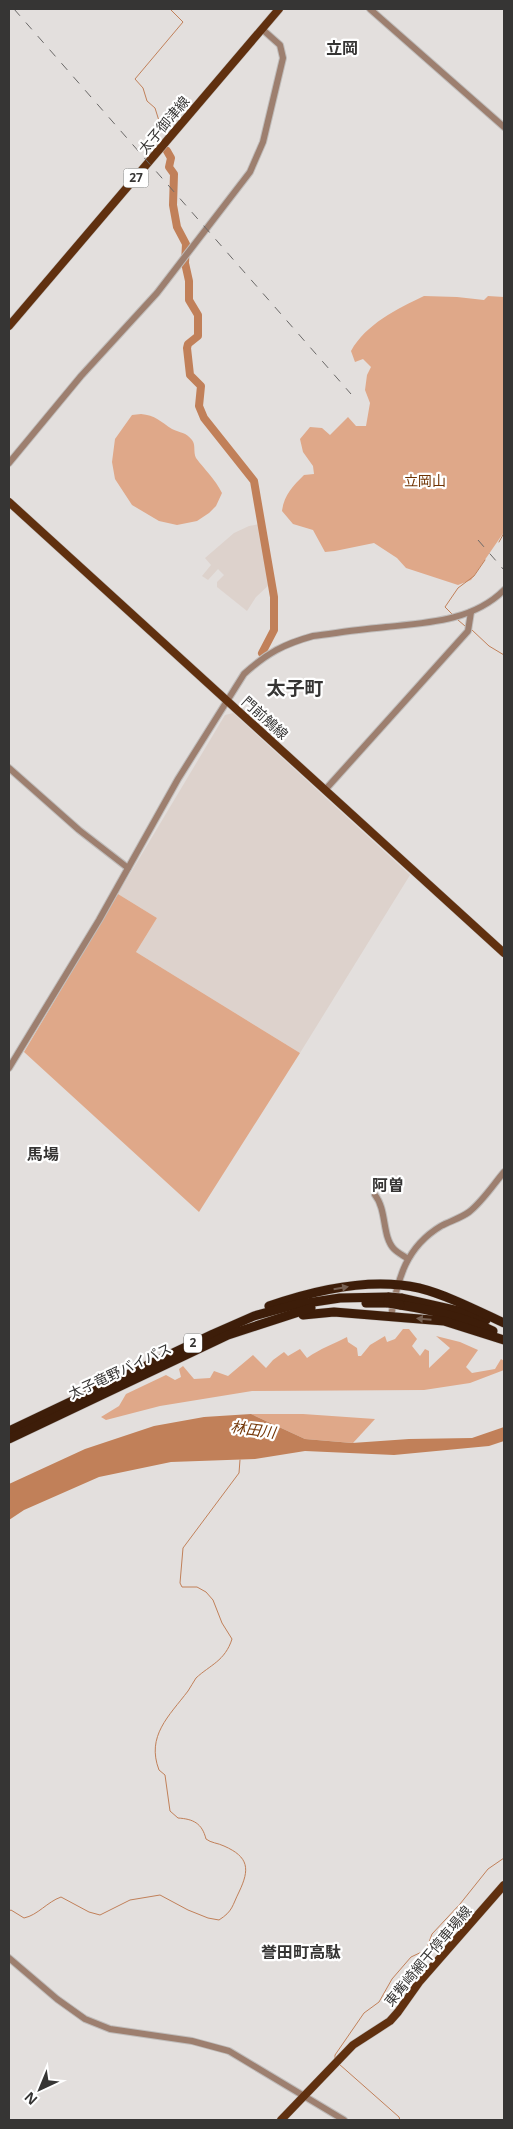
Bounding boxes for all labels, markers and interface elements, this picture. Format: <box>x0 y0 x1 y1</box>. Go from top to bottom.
district label: 立岡 <box>326 37 358 59</box>
street label: 太子御津線 <box>134 92 193 158</box>
road number: 27 <box>124 168 148 188</box>
park label: 立岡山 <box>404 471 446 490</box>
district label: 太子町 <box>266 675 324 701</box>
street label: 門前鵤線 <box>238 692 292 743</box>
district label: 馬場 <box>27 1143 59 1165</box>
district label: 阿曽 <box>372 1174 404 1196</box>
one-way arrow <box>333 1284 349 1292</box>
one-way arrow <box>415 1315 431 1323</box>
road number: 2 <box>184 1334 202 1352</box>
street label: 太子竜野バイパス <box>65 1338 174 1403</box>
water label: 林田川 <box>229 1416 279 1442</box>
street label: 東觜崎網干停車場線 <box>380 1901 475 2010</box>
district label: 誉田町高駄 <box>261 1941 341 1963</box>
north arrow <box>15 2064 65 2114</box>
text: N <box>20 2088 41 2110</box>

